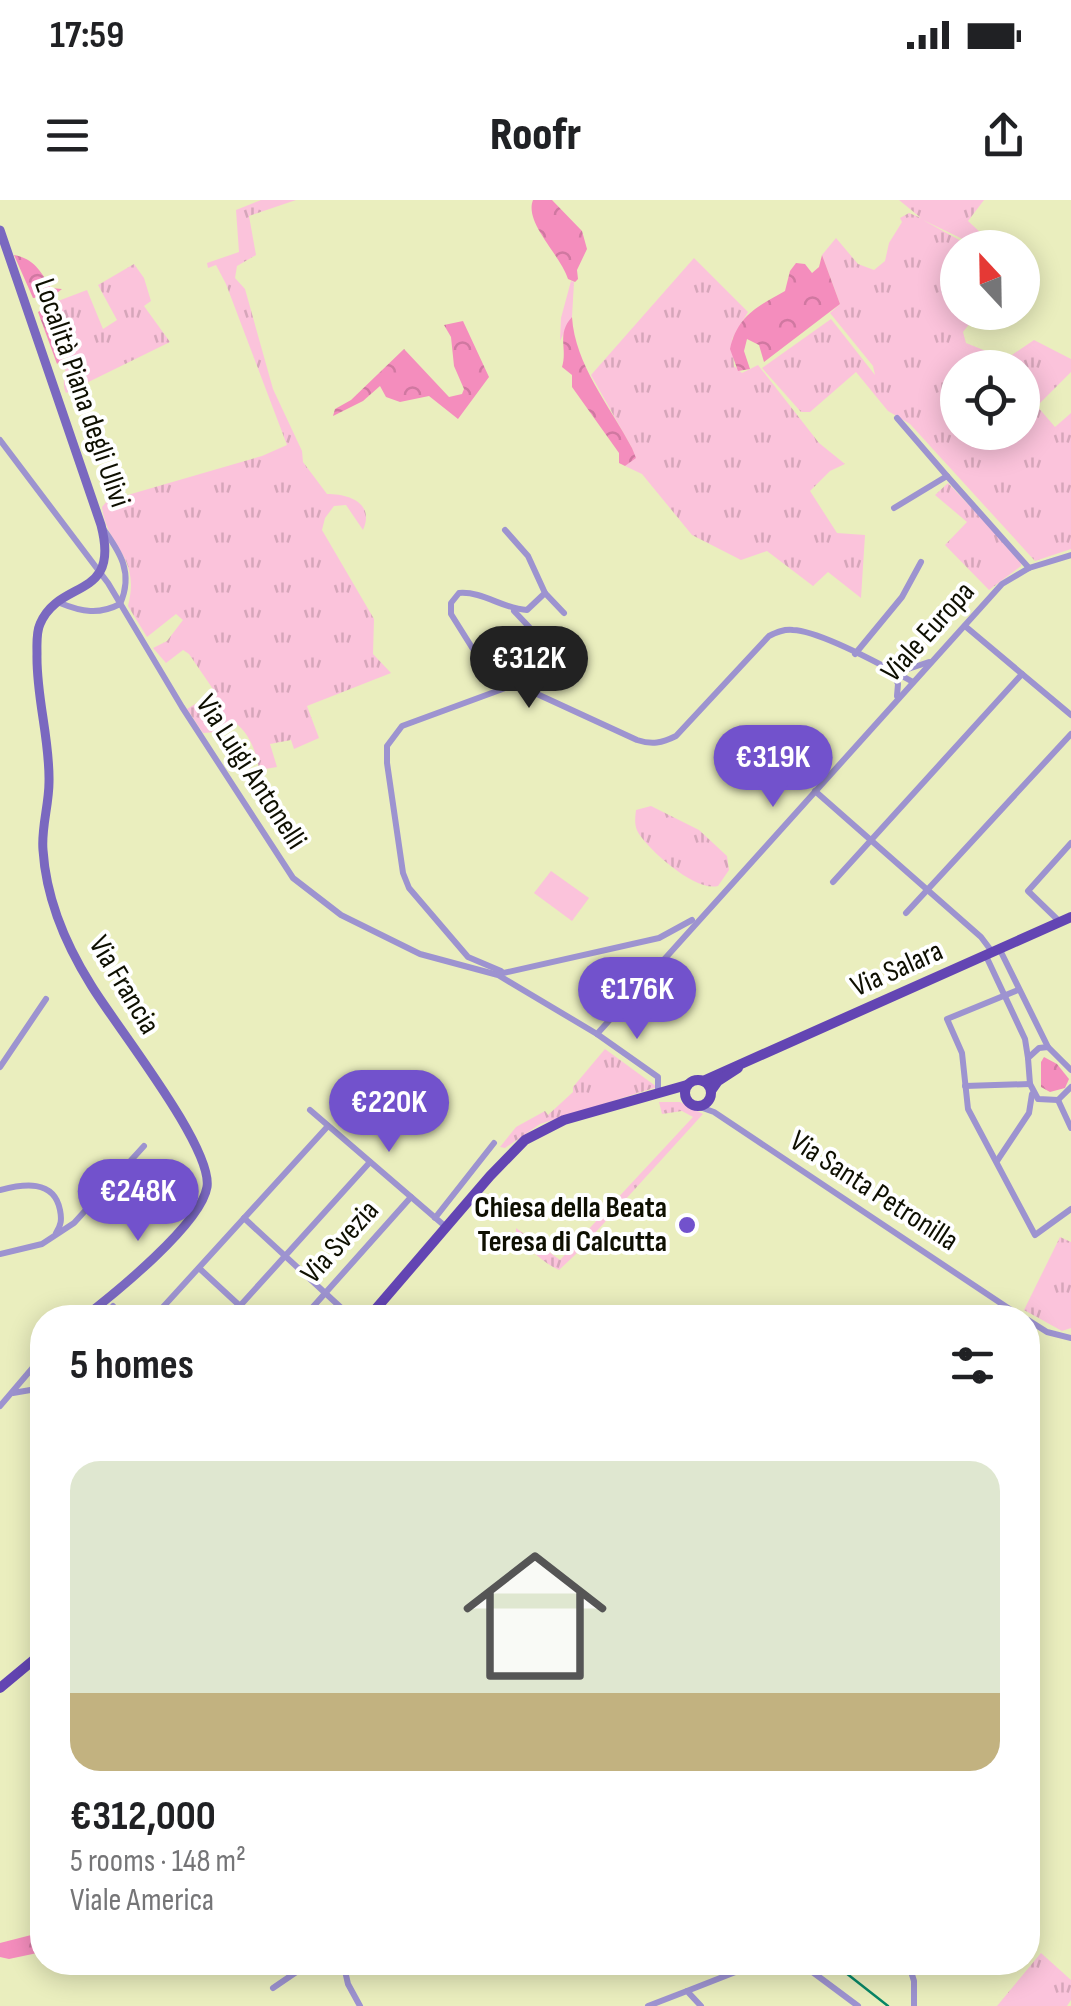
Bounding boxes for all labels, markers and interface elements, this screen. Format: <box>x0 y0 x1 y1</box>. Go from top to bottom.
text: 17:59 <box>50 13 124 58</box>
icon: menu <box>40 108 95 163</box>
text: Roofr <box>490 108 581 163</box>
icon: share <box>976 108 1031 163</box>
north arrow <box>940 230 1040 330</box>
map controls <box>940 230 1040 450</box>
street label: Località Piana degli Ulivi <box>26 274 138 512</box>
button: locate <box>940 350 1040 450</box>
street label: Viale Europa <box>874 574 982 690</box>
pin: €312K <box>459 626 599 711</box>
text: €312K <box>492 639 566 678</box>
street label: Via Luigi Antonelli <box>188 688 314 856</box>
pin: €319K <box>703 725 843 810</box>
text: €319K <box>736 738 810 777</box>
street label: Via Francia <box>81 929 167 1041</box>
street label: Via Salara <box>846 933 948 1005</box>
pin: €176K <box>567 957 707 1042</box>
text: €176K <box>600 970 674 1009</box>
pin: €220K <box>319 1070 459 1155</box>
text: €220K <box>351 1083 427 1122</box>
street label: Via Santa Petronilla <box>783 1123 965 1259</box>
pin: €248K <box>68 1159 208 1244</box>
text: €248K <box>100 1172 176 1211</box>
place label: Chiesa della Beata Teresa di Calcutta <box>474 1190 667 1260</box>
street label: Via Svezia <box>293 1193 387 1291</box>
marker: Chiesa della Beata Teresa di Calcutta <box>676 1214 698 1236</box>
icon: filters <box>945 1338 1000 1393</box>
text: 5 homes <box>70 1340 194 1391</box>
icon: home <box>445 1526 625 1706</box>
text: €312,000 <box>70 1791 216 1842</box>
text: 5 rooms · 148 m² <box>70 1842 246 1881</box>
text: Viale America <box>70 1881 214 1920</box>

